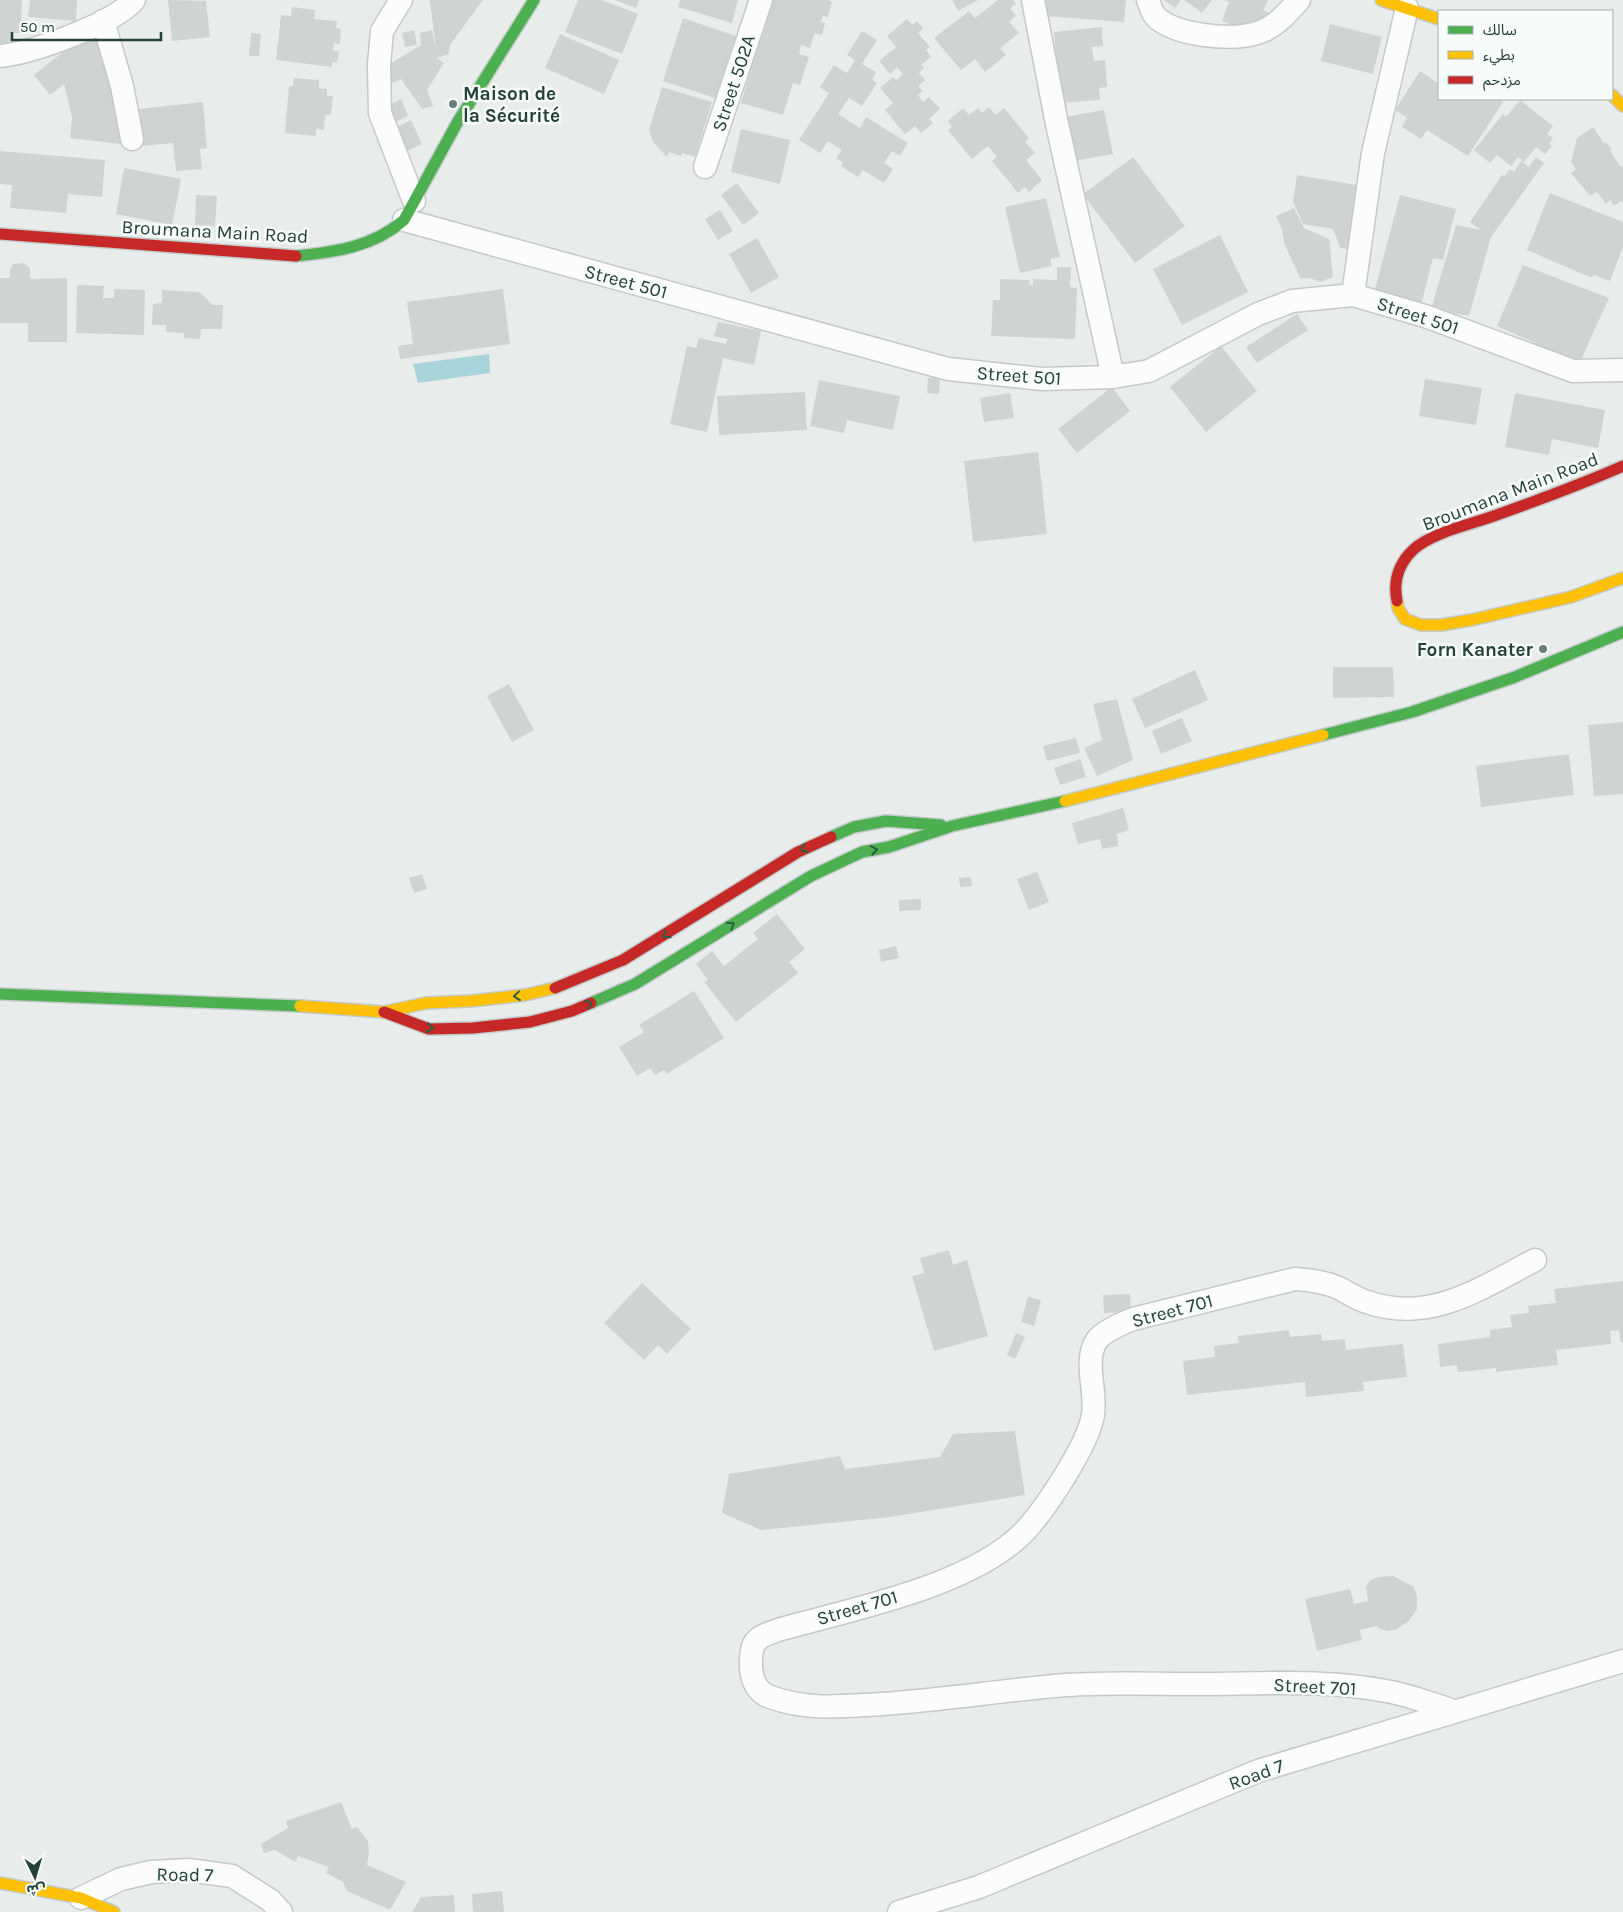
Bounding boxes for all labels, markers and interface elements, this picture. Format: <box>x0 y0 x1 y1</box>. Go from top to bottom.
scale bar <box>12 10 161 42</box>
legend <box>1438 10 1613 100</box>
text: 50 m <box>20 18 55 36</box>
text: سالك <box>1483 21 1517 39</box>
street label: Street 502A <box>708 32 760 135</box>
text: بطيء <box>1483 46 1515 66</box>
text: مزدحم <box>1483 71 1521 91</box>
place label: Maison de la Sécurité <box>463 83 560 127</box>
marker: Maison de la Sécurité <box>447 98 459 110</box>
street label: Broumana Main Road <box>121 216 309 248</box>
street label: Street 501 <box>582 260 670 304</box>
street label: Street 501 <box>1374 292 1461 340</box>
street label: Street 501 <box>976 362 1062 390</box>
street label: Broumana Main Road <box>1419 448 1602 536</box>
place label: Forn Kanater <box>1417 639 1534 661</box>
marker: Forn Kanater <box>1537 643 1549 655</box>
one-way arrow <box>800 843 809 853</box>
one-way arrow <box>869 846 878 856</box>
one-way arrow <box>725 922 734 931</box>
one-way arrow <box>662 928 671 938</box>
one-way arrow <box>513 990 521 1001</box>
one-way arrow <box>584 1000 593 1010</box>
one-way arrow <box>425 1022 434 1032</box>
street label: Street 701 <box>1129 1290 1215 1332</box>
street label: Street 701 <box>814 1586 900 1630</box>
street label: Street 701 <box>1273 1674 1357 1700</box>
street label: Road 7 <box>1226 1755 1287 1795</box>
north arrow <box>10 1852 60 1902</box>
street label: Road 7 <box>156 1864 214 1886</box>
text: ش <box>26 1880 46 1899</box>

